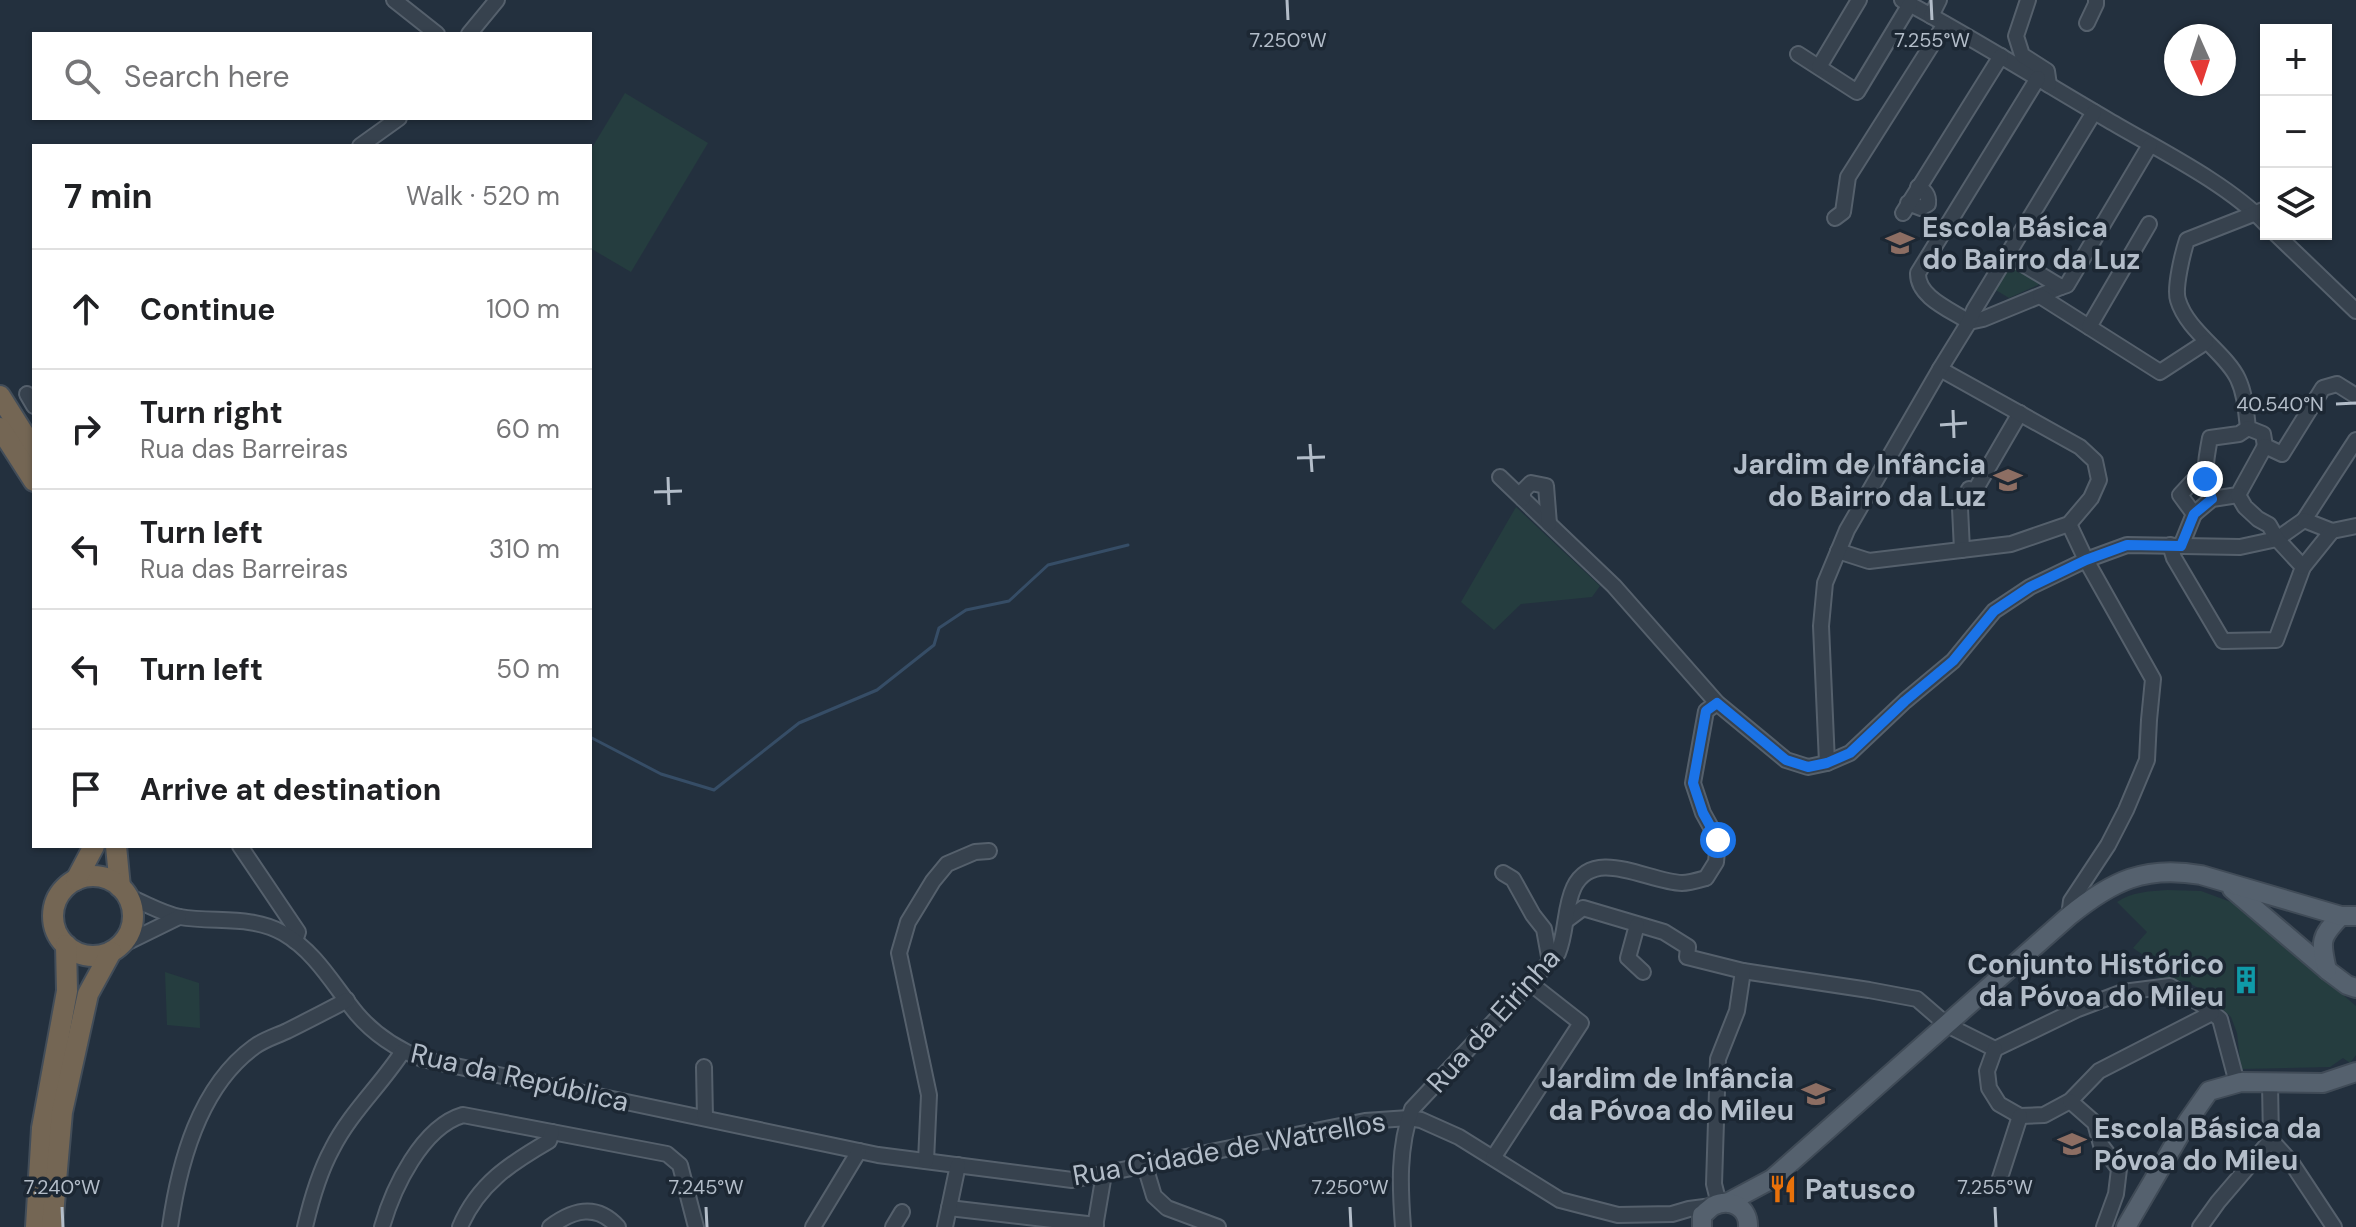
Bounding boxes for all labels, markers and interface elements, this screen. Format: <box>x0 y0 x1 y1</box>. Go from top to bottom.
north arrow <box>2164 24 2236 96</box>
map controls <box>2260 24 2332 240</box>
button: + <box>2260 24 2332 96</box>
text: 7.250°W <box>1249 27 1327 53</box>
text: 7.255°W <box>1894 27 1970 53</box>
search box <box>32 32 592 120</box>
icon: search <box>60 54 104 98</box>
text: Search here <box>124 57 290 96</box>
button: − <box>2260 96 2332 168</box>
button: layers <box>2260 168 2332 240</box>
text: 7 min <box>64 174 153 219</box>
text: Walk · 520 m <box>406 179 560 213</box>
place label: Escola Básica do Bairro da Luz <box>1922 209 2140 278</box>
school or university icon: Escola Básica do Bairro da Luz <box>1885 228 1915 258</box>
icon: ahead <box>64 287 108 331</box>
text: Continue <box>140 290 275 329</box>
text: 100 m <box>486 292 560 326</box>
text: 40.540°N <box>2236 391 2324 417</box>
text: Turn right <box>140 393 283 432</box>
icon: right <box>64 407 108 451</box>
text: 60 m <box>496 412 560 446</box>
text: Rua das Barreiras <box>140 432 348 466</box>
place label: Jardim de Infância do Bairro da Luz <box>1733 446 1986 515</box>
route end <box>2187 461 2223 497</box>
school or university icon: Jardim de Infância do Bairro da Luz <box>1993 465 2023 495</box>
text: Turn left <box>140 513 263 552</box>
icon: left <box>64 527 108 571</box>
text: 310 m <box>489 532 560 566</box>
text: Rua das Barreiras <box>140 552 348 586</box>
icon: left <box>64 647 108 691</box>
text: Turn left <box>140 650 263 689</box>
text: 50 m <box>496 652 560 686</box>
icon: arrive <box>64 767 108 811</box>
text: Arrive at destination <box>140 770 441 809</box>
route start <box>1700 822 1736 858</box>
street label: Rua da Eirinha <box>1419 940 1568 1101</box>
place label: Conjunto Histórico da Póvoa do Mileu <box>1967 946 2224 1015</box>
building icon: Conjunto Histórico da Póvoa do Mileu <box>2231 965 2261 995</box>
street label: Rua da República <box>407 1034 633 1121</box>
place label: Jardim de Infância da Póvoa do Mileu <box>1541 1060 1794 1129</box>
school or university icon: Jardim de Infância da Póvoa do Mileu <box>1801 1079 1831 1109</box>
street label: Rua Cidade de Watrellos <box>1070 1103 1388 1194</box>
place label: Escola Básica da Póvoa do Mileu <box>2094 1110 2321 1179</box>
school or university icon: Escola Básica da Póvoa do Mileu <box>2057 1129 2087 1159</box>
place label: Patusco <box>1805 1171 1916 1208</box>
text: 7.240°W <box>24 1174 100 1200</box>
text: 7.245°W <box>668 1174 744 1200</box>
text: 7.250°W <box>1311 1174 1389 1200</box>
restaurant icon: Patusco <box>1768 1174 1798 1204</box>
text: 7.255°W <box>1957 1174 2033 1200</box>

